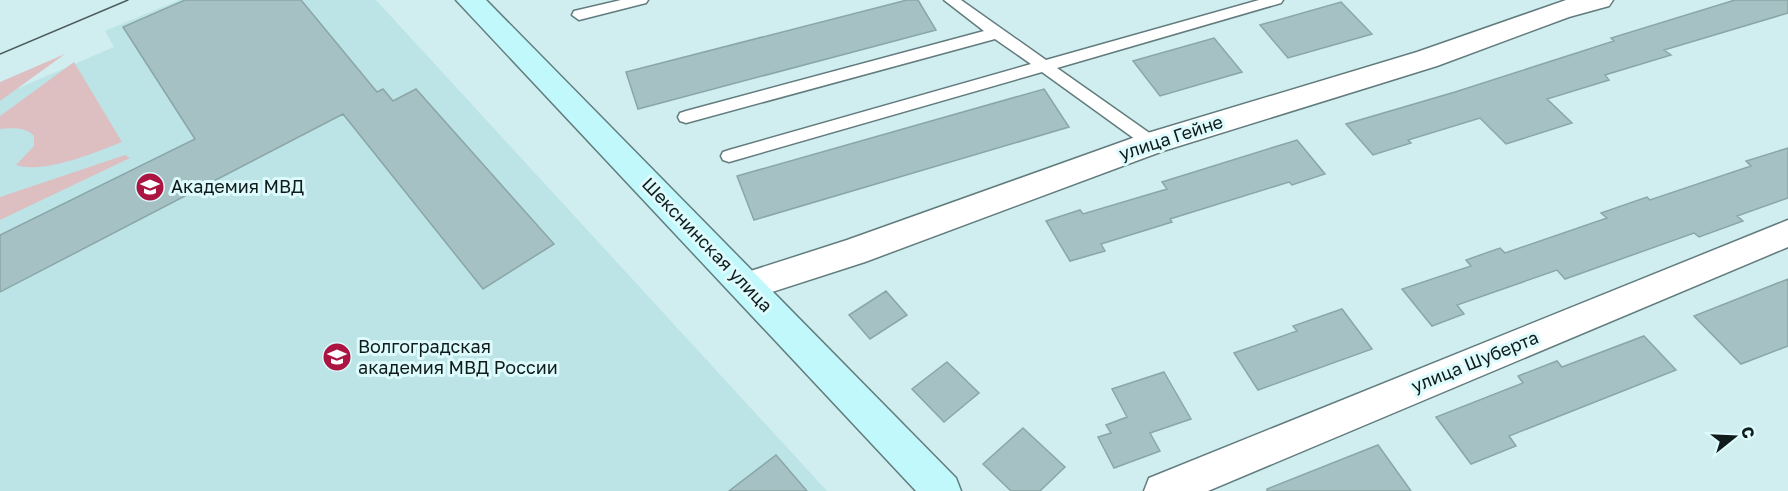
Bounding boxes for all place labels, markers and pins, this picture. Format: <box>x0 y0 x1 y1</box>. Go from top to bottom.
school or university icon: Академия МВД <box>134 171 166 203</box>
place label: Академия МВД <box>171 175 304 197</box>
place label: Волгоградская академия МВД России <box>358 335 558 378</box>
school or university icon: Волгоградская академия МВД России <box>321 341 353 373</box>

